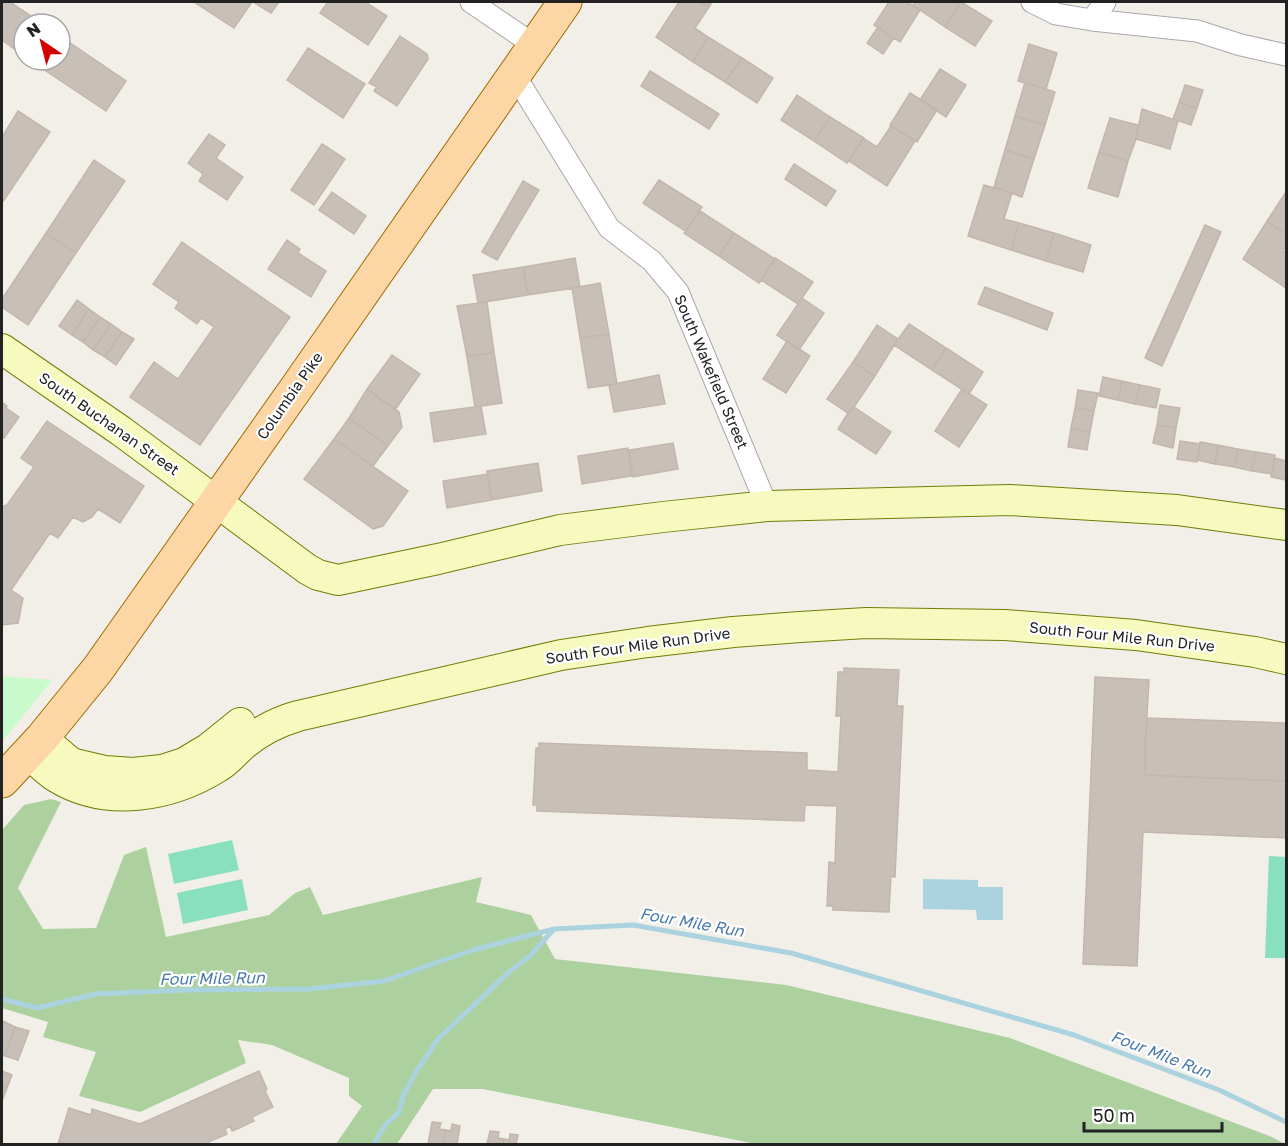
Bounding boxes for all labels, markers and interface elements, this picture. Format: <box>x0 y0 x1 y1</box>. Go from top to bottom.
north arrow <box>12 12 72 72</box>
text: N <box>23 18 44 41</box>
street label: South Wakefield Street <box>671 292 753 451</box>
street label: Columbia Pike <box>252 348 326 443</box>
street label: South Buchanan Street <box>36 368 183 478</box>
street label: South Four Mile Run Drive <box>1029 617 1216 655</box>
street label: South Four Mile Run Drive <box>544 623 732 667</box>
water label: Four Mile Run <box>638 903 747 941</box>
water label: Four Mile Run <box>159 967 266 989</box>
water label: Four Mile Run <box>1108 1026 1215 1083</box>
scale bar <box>1084 1095 1222 1133</box>
text: 50 m <box>1093 1104 1135 1126</box>

